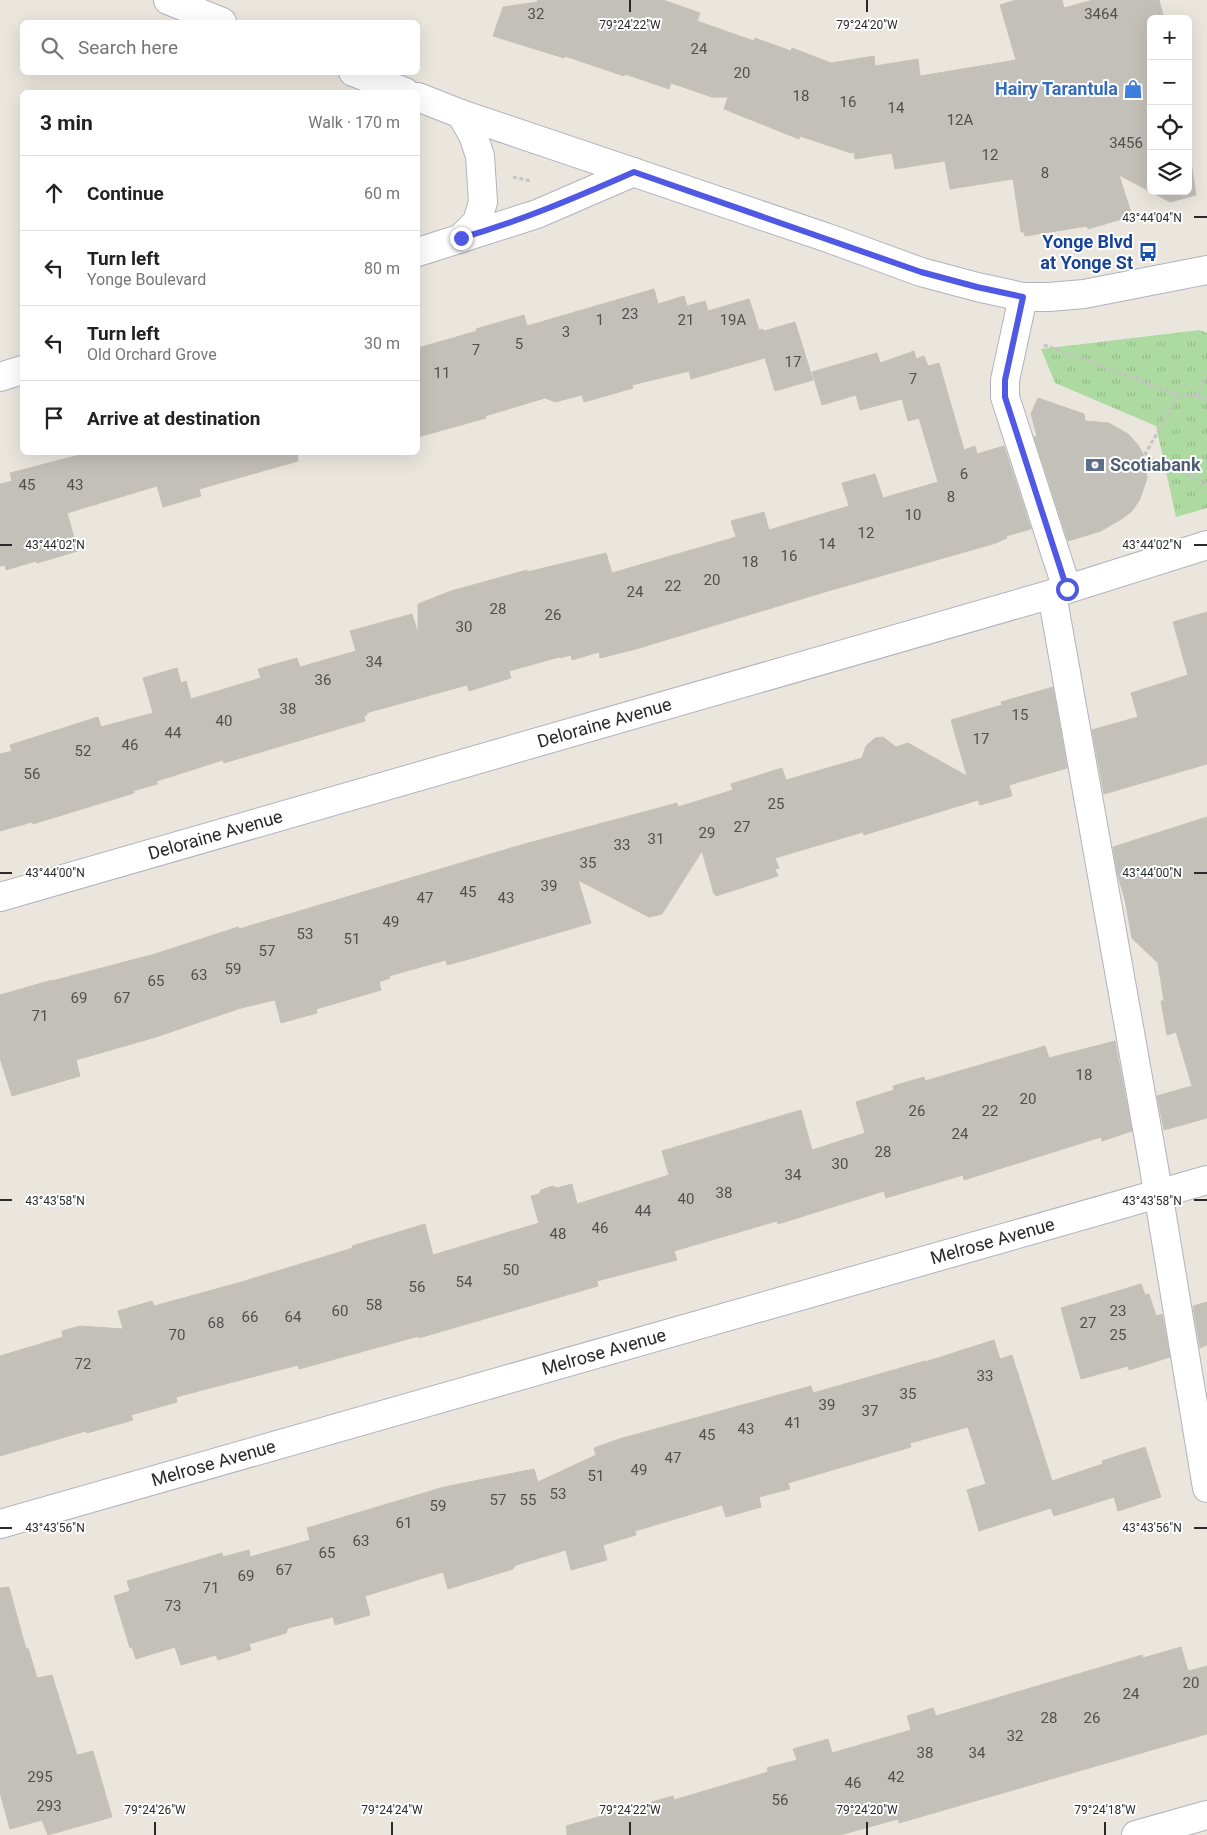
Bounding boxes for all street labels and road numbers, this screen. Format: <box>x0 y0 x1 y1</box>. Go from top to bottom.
street label: Deloraine Avenue <box>535 693 674 752</box>
street label: Deloraine Avenue <box>146 805 285 864</box>
street label: Melrose Avenue <box>928 1213 1057 1268</box>
street label: Melrose Avenue <box>539 1324 668 1379</box>
street label: Melrose Avenue <box>149 1435 278 1490</box>

